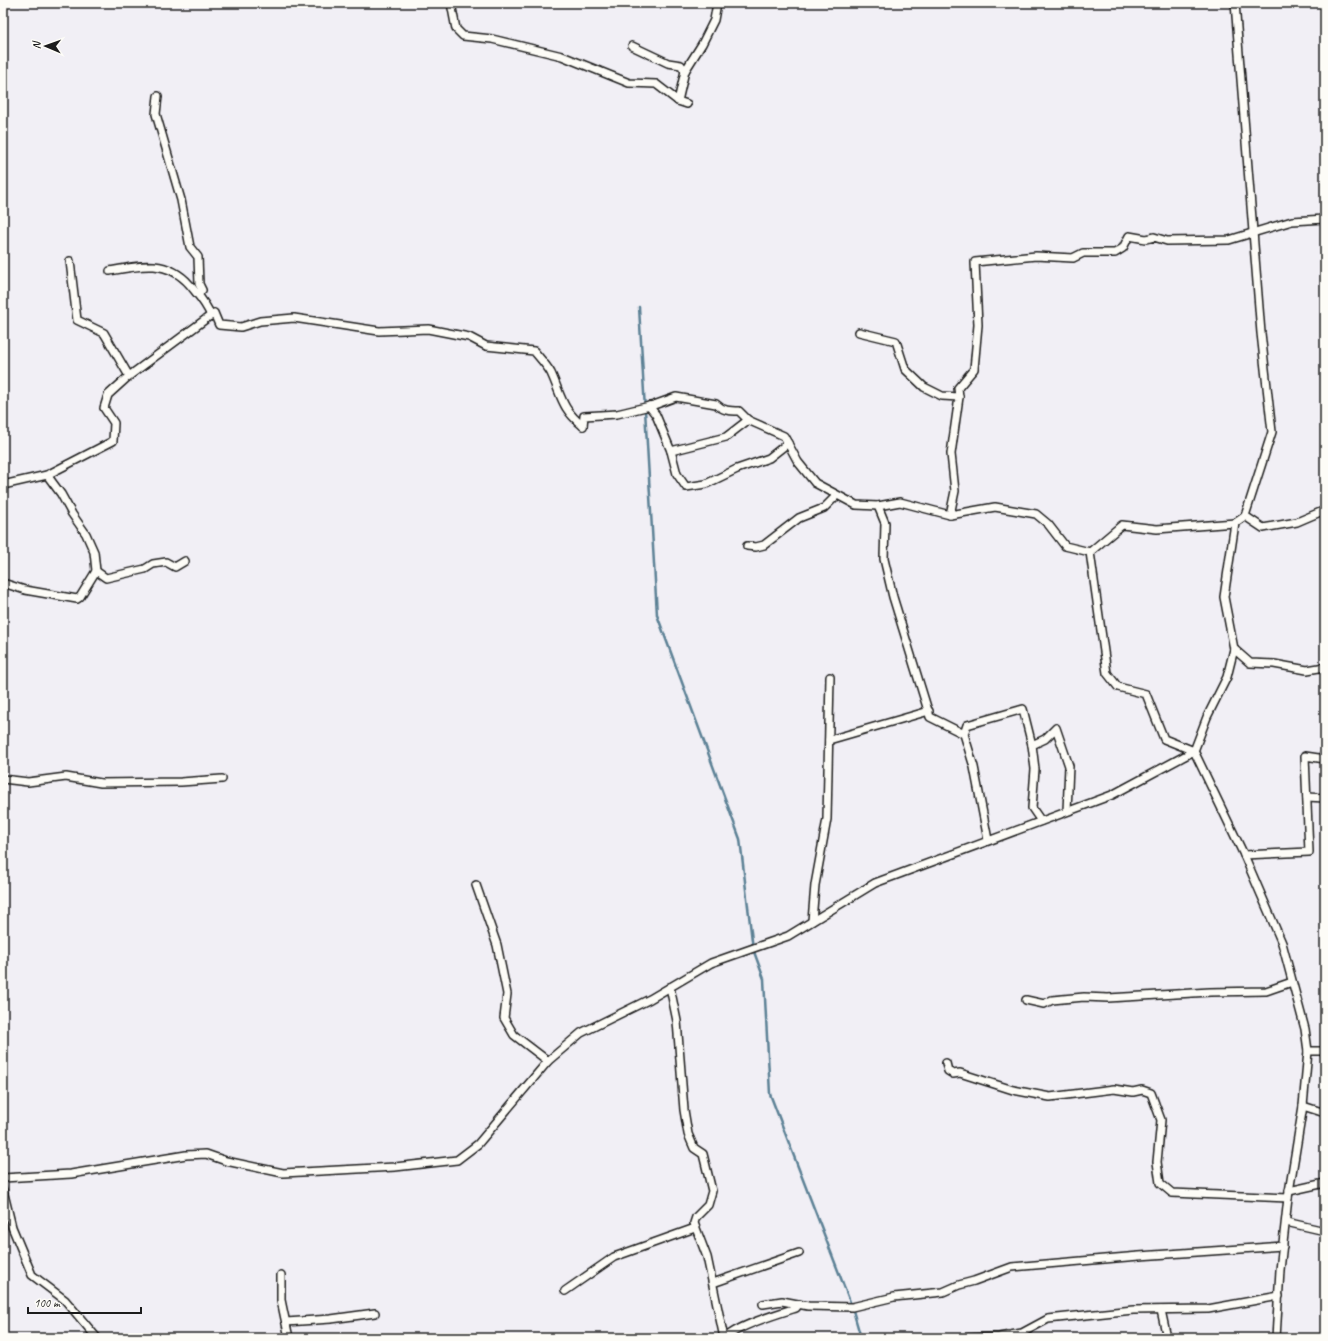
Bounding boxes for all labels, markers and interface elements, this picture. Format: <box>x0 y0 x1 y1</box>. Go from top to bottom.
north arrow <box>26 26 66 66</box>
text: N <box>29 40 43 49</box>
scale bar <box>28 1289 141 1315</box>
text: 100 m <box>34 1295 61 1311</box>

